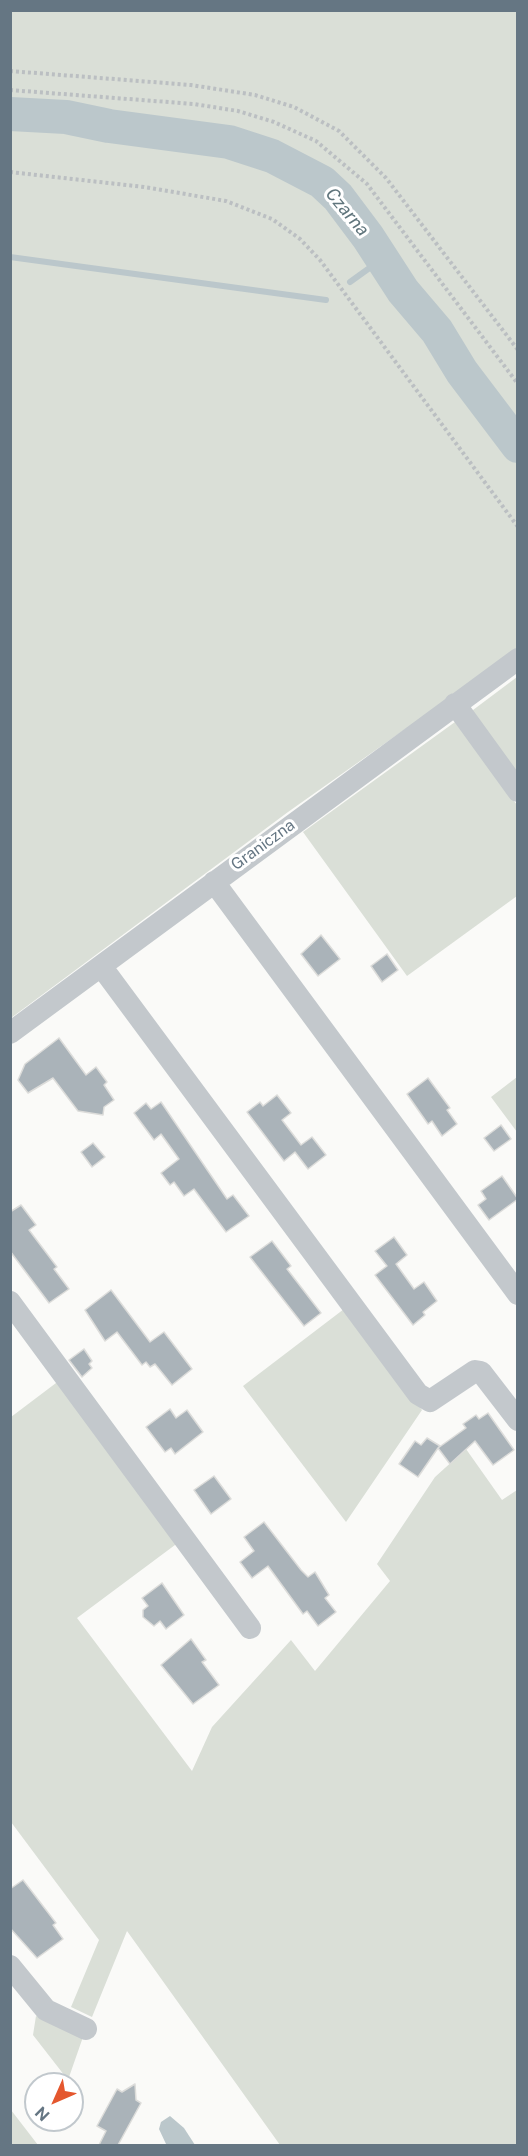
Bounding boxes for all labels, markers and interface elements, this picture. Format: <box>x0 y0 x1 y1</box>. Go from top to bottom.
water label: Czarna <box>321 183 373 241</box>
street label: Graniczna <box>227 815 299 875</box>
north arrow <box>24 2072 84 2132</box>
text: N <box>31 2103 53 2125</box>

